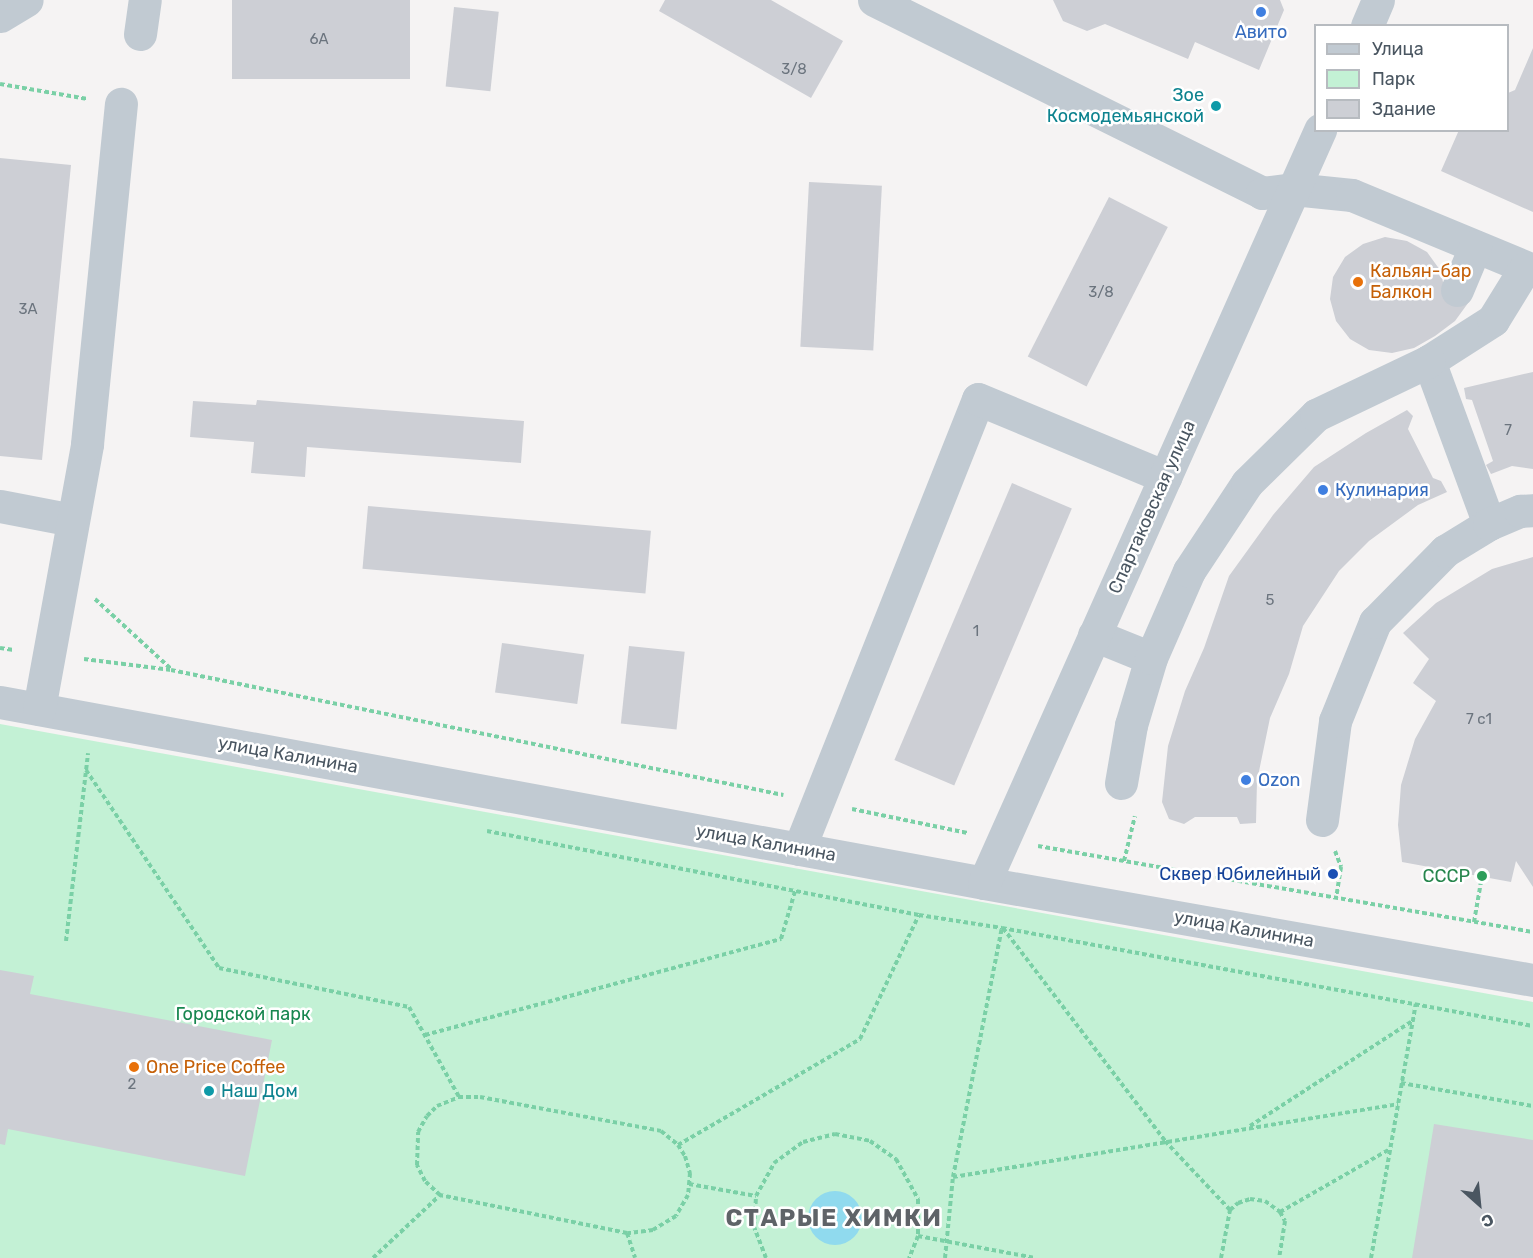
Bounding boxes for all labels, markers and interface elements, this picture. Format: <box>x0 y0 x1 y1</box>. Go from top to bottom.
marker: Авито <box>1254 5 1268 19</box>
place label: Авито <box>1235 21 1287 43</box>
legend <box>1314 24 1509 132</box>
house number: 6А <box>309 31 329 49</box>
text: Улица <box>1372 38 1424 60</box>
house number: 3/8 <box>781 61 807 79</box>
text: Парк <box>1372 68 1415 90</box>
place label: Зое Космодемьянской <box>1047 85 1204 128</box>
text: Здание <box>1372 98 1436 120</box>
marker: Зое Космодемьянской <box>1209 99 1223 113</box>
place label: Кальян-бар Балкон <box>1370 261 1472 304</box>
marker: Кальян-бар Балкон <box>1351 275 1365 289</box>
house number: 3/8 <box>1088 284 1114 302</box>
house number: 3А <box>18 301 38 319</box>
street label: Спартаковская улица <box>1104 417 1200 597</box>
house number: 7 <box>1504 422 1512 440</box>
place label: Кулинария <box>1335 479 1429 501</box>
marker: Кулинария <box>1316 483 1330 497</box>
house number: 5 <box>1266 592 1274 610</box>
house number: 1 <box>973 623 979 641</box>
house number: 7 с1 <box>1466 711 1492 729</box>
street label: улица Калинина <box>216 732 360 778</box>
place label: Ozon <box>1258 769 1300 791</box>
marker: Ozon <box>1239 773 1253 787</box>
street label: улица Калинина <box>694 820 838 866</box>
place label: Сквер Юбилейный <box>1159 863 1321 885</box>
place label: СССР <box>1422 865 1470 887</box>
marker: Сквер Юбилейный <box>1326 867 1340 881</box>
marker: СССР <box>1475 869 1489 883</box>
street label: улица Калинина <box>1172 906 1316 952</box>
park label: Городской парк <box>175 1003 311 1025</box>
place label: One Price Coffee <box>146 1056 285 1078</box>
marker: One Price Coffee <box>127 1060 141 1074</box>
house number: 2 <box>128 1076 136 1094</box>
place label: Наш Дом <box>221 1080 298 1102</box>
marker: Наш Дом <box>202 1084 216 1098</box>
north arrow <box>1449 1174 1509 1234</box>
district label: СТАРЫЕ ХИМКИ <box>725 1205 943 1233</box>
text: С <box>1478 1209 1497 1231</box>

